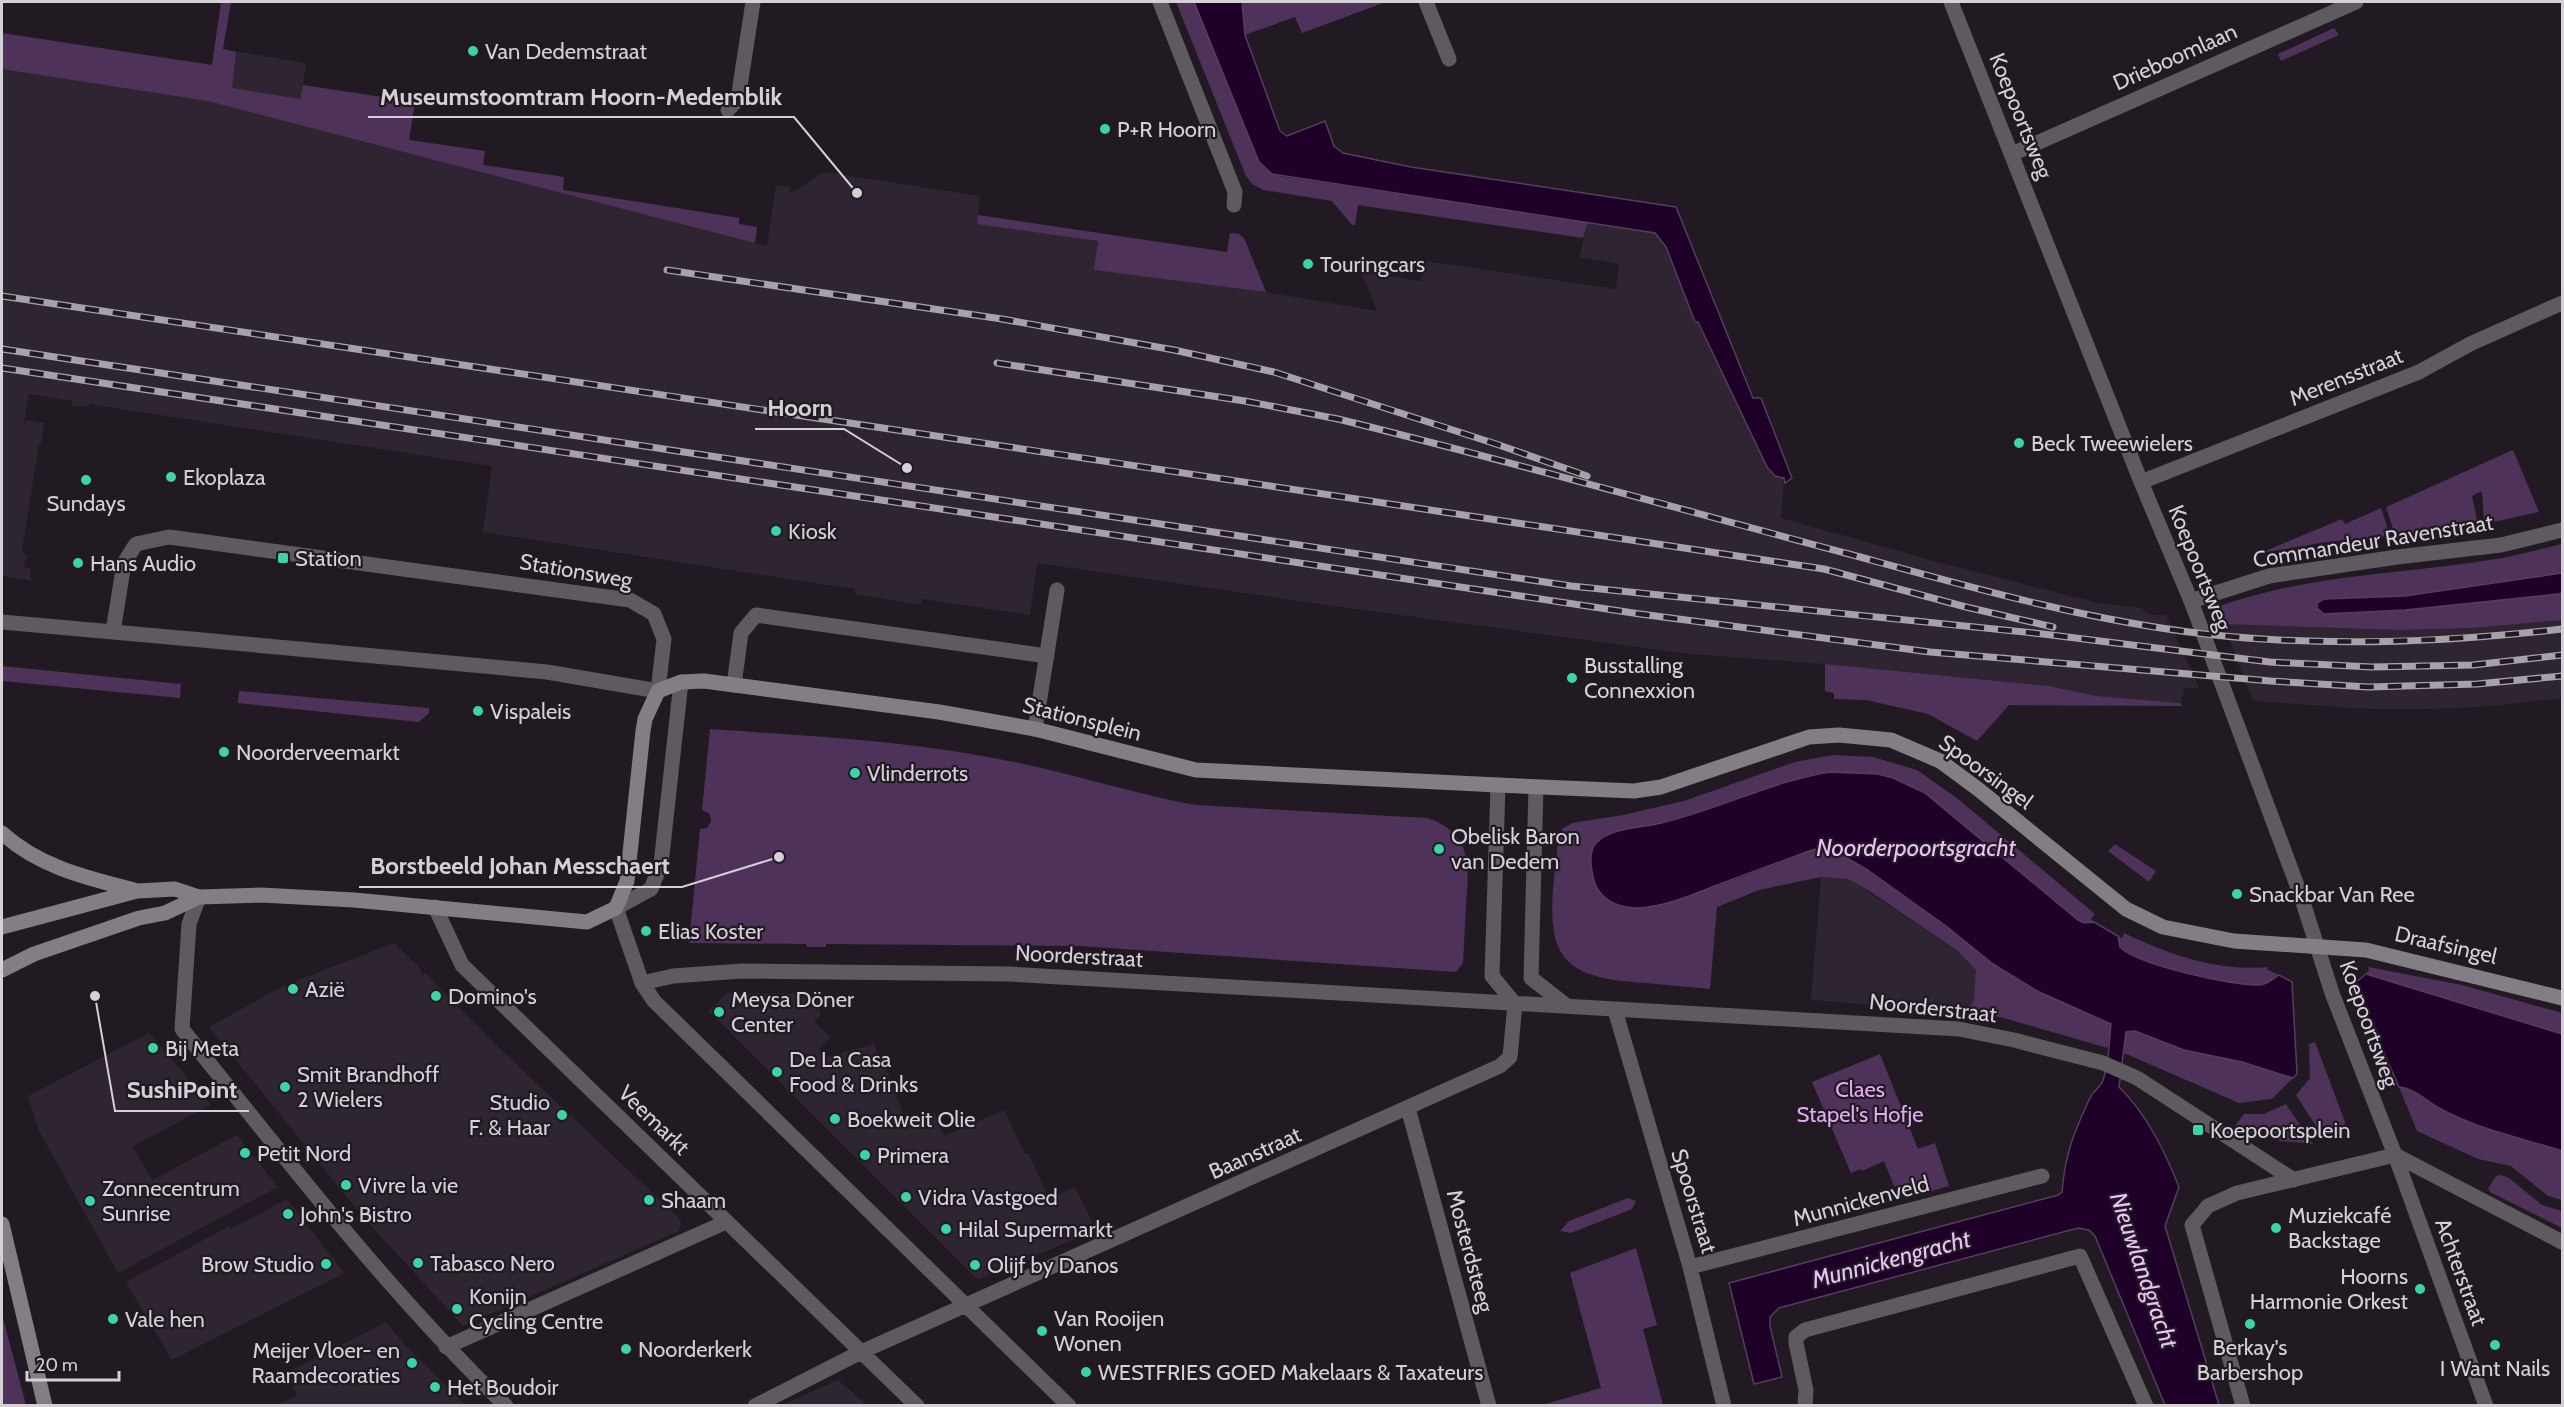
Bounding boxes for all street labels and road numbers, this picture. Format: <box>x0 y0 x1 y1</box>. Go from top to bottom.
street label: Drieboomlaan <box>2109 18 2241 96</box>
street label: Koepoortsweg <box>1984 49 2059 184</box>
street label: Merensstraat <box>2285 342 2407 412</box>
street label: Koepoortsweg <box>2163 501 2238 636</box>
street label: Commandeur Ravenstraat <box>2251 509 2496 573</box>
street label: Stationsweg <box>518 548 635 594</box>
street label: Stationsplein <box>1020 691 1144 747</box>
street label: Spoorsingel <box>1934 729 2039 816</box>
street label: Draafsingel <box>2392 920 2501 970</box>
street label: Noorderstraat <box>1014 939 1144 973</box>
street label: Koepoortsweg <box>2334 957 2405 1092</box>
street label: Noorderstraat <box>1868 988 1999 1028</box>
street label: Veemarkt <box>613 1079 696 1161</box>
street label: Baanstraat <box>1205 1120 1306 1185</box>
street label: Spoorstraat <box>1665 1146 1723 1257</box>
street label: Munnickenveld <box>1790 1170 1932 1232</box>
street label: Mosterdsteeg <box>1441 1187 1500 1316</box>
street label: Achterstraat <box>2429 1215 2493 1330</box>

